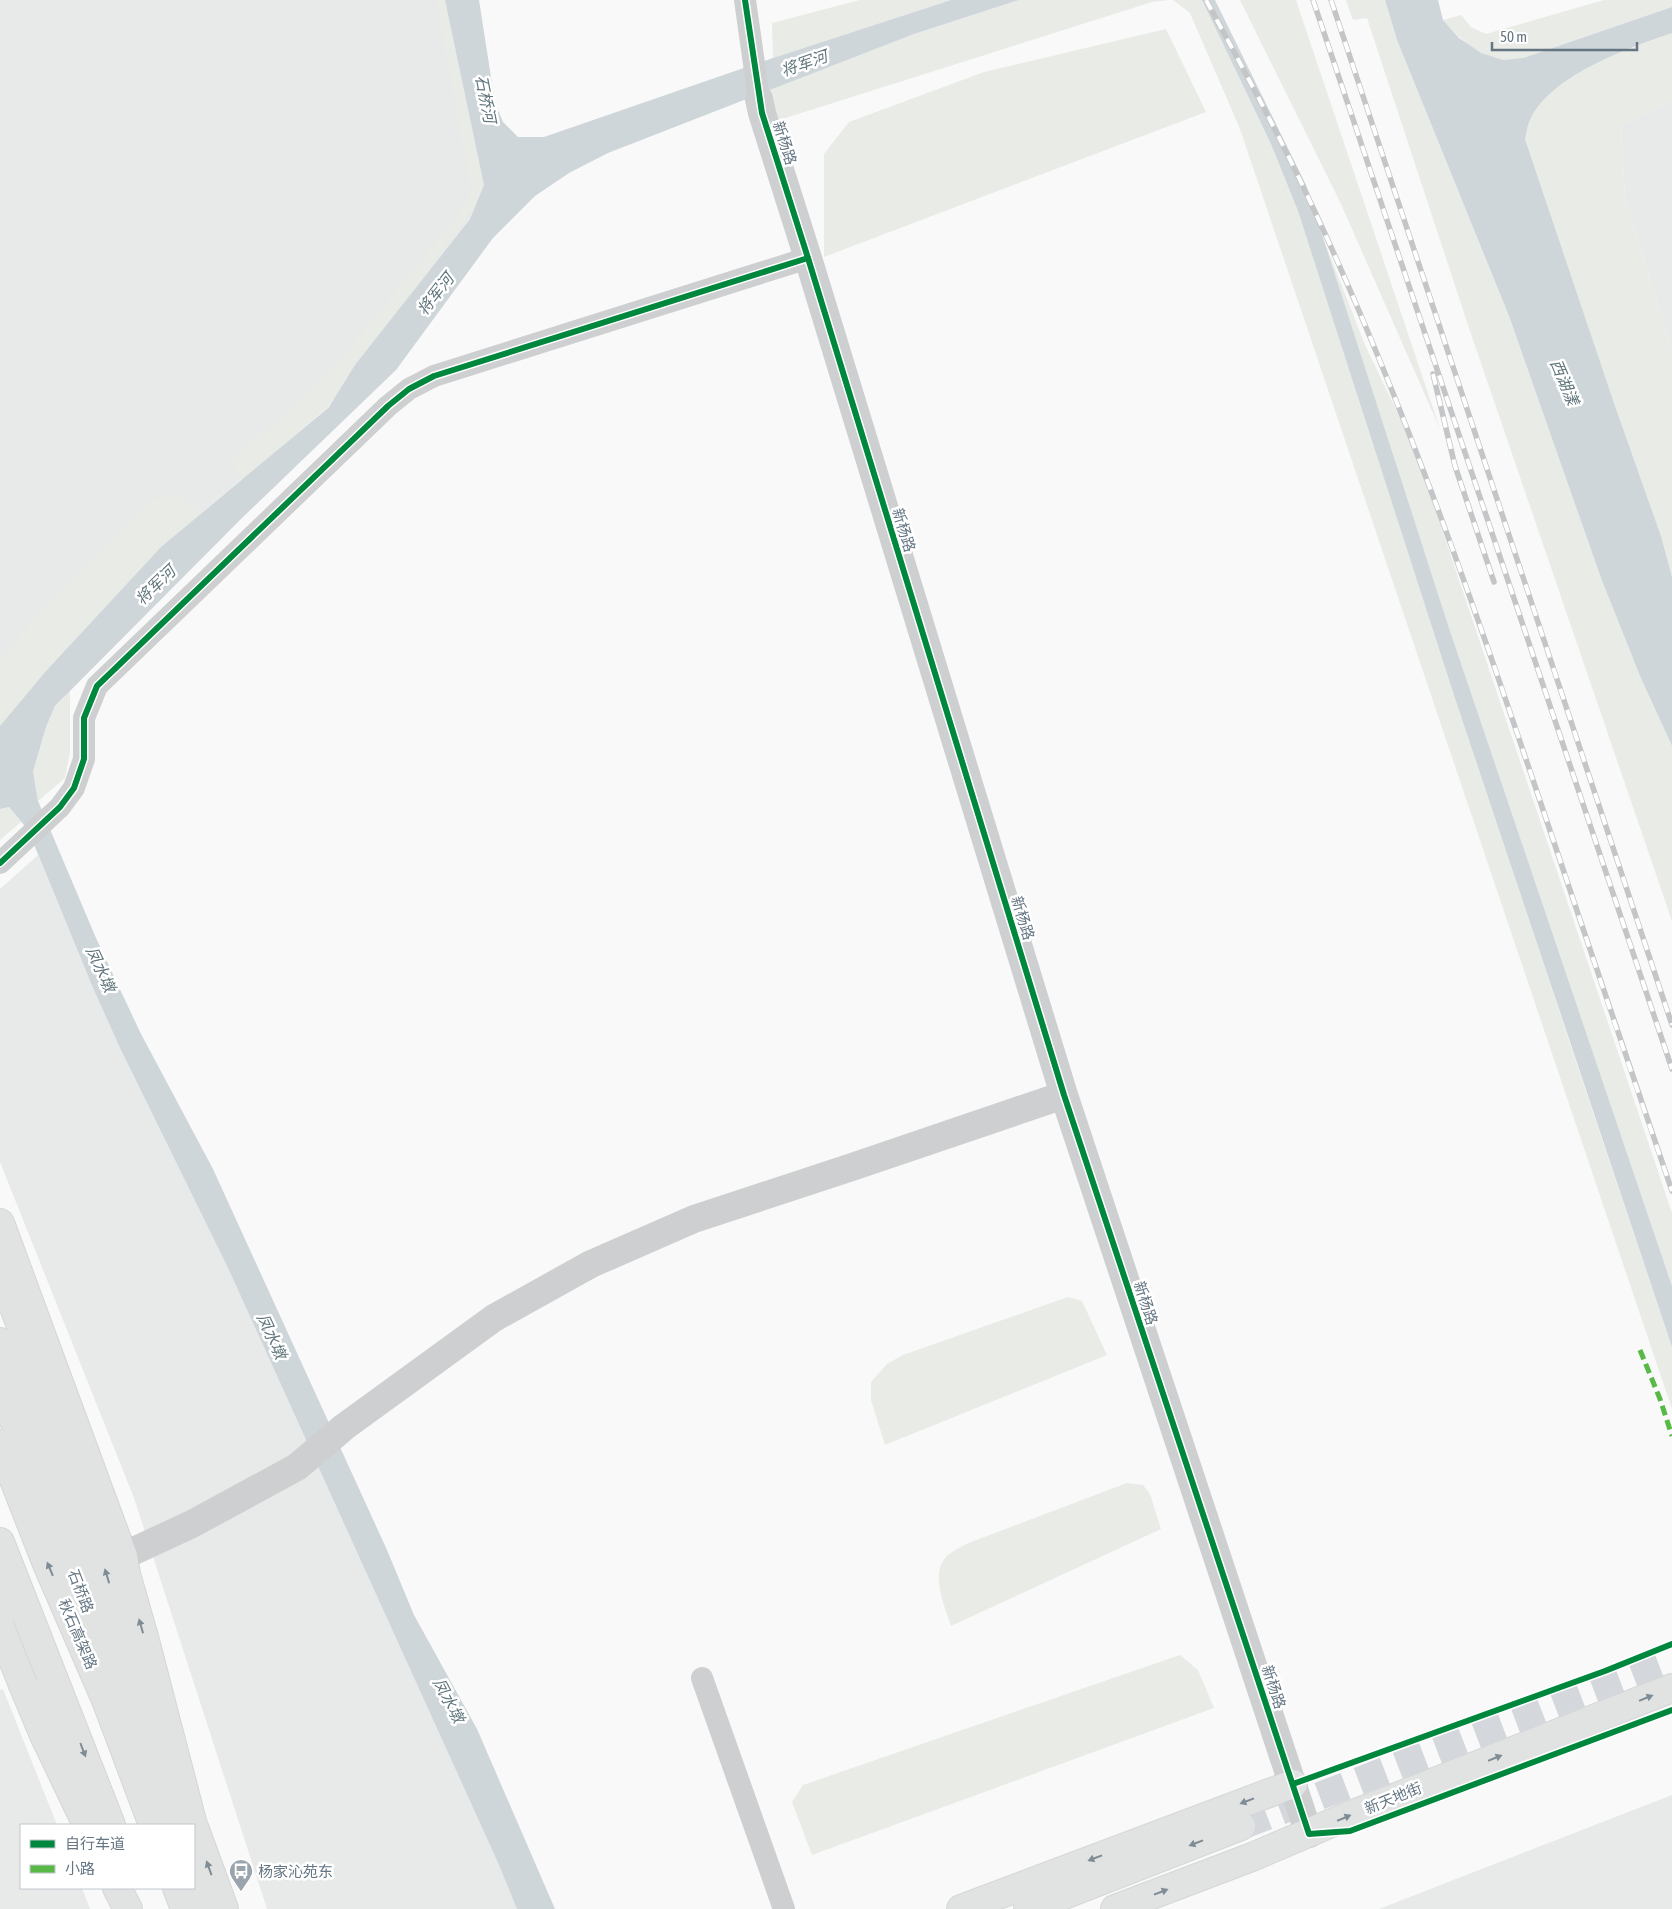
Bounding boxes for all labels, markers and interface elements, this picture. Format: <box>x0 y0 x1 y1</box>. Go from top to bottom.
scale bar <box>1492 20 1637 52</box>
text: 50 m <box>1500 28 1527 45</box>
water label: 将军河 <box>778 46 832 79</box>
water label: 石桥河 <box>473 74 500 127</box>
street label: 新杨路 <box>770 119 800 167</box>
water label: 将军河 <box>413 267 459 318</box>
water label: 西湖漾 <box>1547 356 1583 409</box>
street label: 新杨路 <box>889 506 919 554</box>
water label: 将军河 <box>131 560 181 608</box>
street label: 新杨路 <box>1008 894 1038 942</box>
water label: 凤水墩 <box>83 943 120 996</box>
street label: 新杨路 <box>1131 1279 1161 1327</box>
water label: 凤水墩 <box>254 1310 291 1363</box>
one-way arrow <box>45 1562 53 1576</box>
street label: 石桥路 <box>65 1567 97 1615</box>
one-way arrow <box>103 1568 111 1583</box>
street label: 秋石高架路 <box>56 1596 100 1672</box>
one-way arrow <box>137 1618 145 1633</box>
street label: 新杨路 <box>1259 1663 1289 1711</box>
water label: 凤水墩 <box>430 1675 469 1727</box>
one-way arrow <box>1639 1694 1653 1702</box>
one-way arrow <box>79 1743 87 1758</box>
one-way arrow <box>1488 1754 1503 1762</box>
street label: 新天地街 <box>1362 1779 1424 1817</box>
one-way arrow <box>1239 1797 1254 1805</box>
one-way arrow <box>1337 1814 1352 1822</box>
legend <box>20 1824 195 1889</box>
text: 自行车道 <box>65 1835 125 1852</box>
one-way arrow <box>1189 1840 1203 1848</box>
one-way arrow <box>1088 1855 1102 1863</box>
bus stop icon: 杨家沁苑东 <box>228 1858 254 1892</box>
text: 小路 <box>65 1860 95 1877</box>
one-way arrow <box>205 1860 213 1875</box>
place label: 杨家沁苑东 <box>258 1863 333 1880</box>
one-way arrow <box>1154 1888 1169 1896</box>

